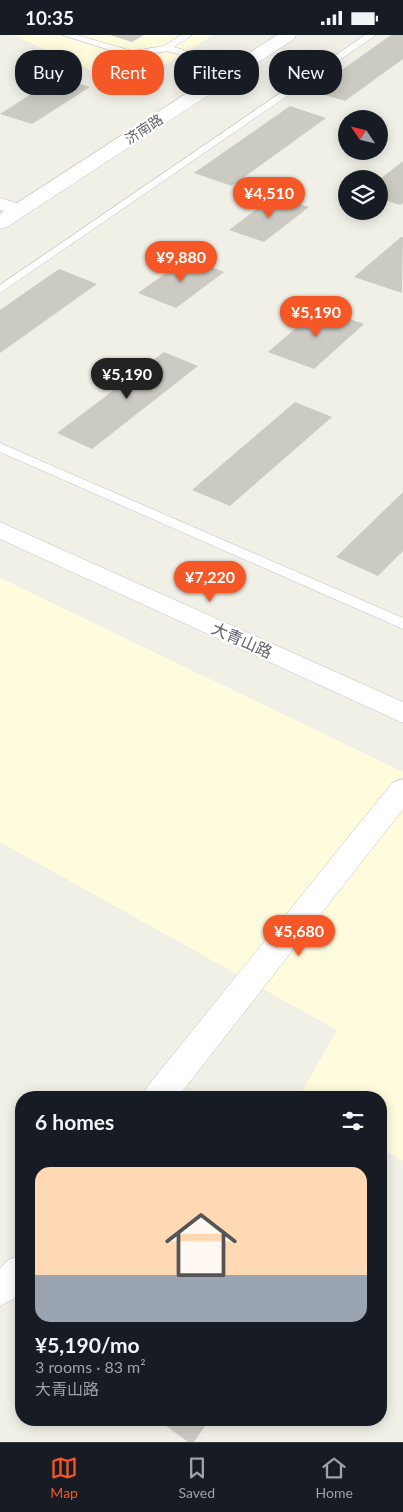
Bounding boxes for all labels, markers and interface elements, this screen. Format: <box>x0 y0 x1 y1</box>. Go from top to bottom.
text: 10:35 <box>25 6 74 29</box>
chip: Buy <box>15 50 82 95</box>
chip: Rent <box>92 50 164 95</box>
chip: Filters <box>174 50 259 95</box>
chip: New <box>269 50 342 95</box>
street label: 济南路 <box>121 110 166 147</box>
north arrow <box>338 110 388 160</box>
map controls <box>338 110 388 220</box>
button: layers <box>338 170 388 220</box>
pin: ¥4,510 <box>228 177 310 219</box>
text: ¥4,510 <box>244 183 294 202</box>
pin: ¥9,880 <box>140 241 222 283</box>
text: ¥9,880 <box>156 247 206 266</box>
pin: ¥5,190 <box>275 295 357 338</box>
text: ¥5,190 <box>291 302 341 321</box>
pin: ¥5,190 <box>86 357 168 400</box>
text: ¥5,190 <box>102 364 152 383</box>
pin: ¥7,220 <box>169 561 251 603</box>
text: ¥7,220 <box>185 567 235 586</box>
street label: 大青山路 <box>209 618 275 661</box>
pin: ¥5,680 <box>258 915 340 957</box>
text: ¥5,680 <box>274 921 324 940</box>
icon: filters <box>339 1107 367 1135</box>
text: 6 homes <box>35 1109 114 1134</box>
icon: home <box>156 1200 246 1290</box>
text: ¥5,190/mo <box>35 1332 140 1357</box>
text: 3 rooms · 83 m² <box>35 1357 146 1376</box>
text: 大青山路 <box>35 1379 99 1398</box>
tab: Map <box>50 1454 78 1501</box>
tab: Saved <box>179 1454 215 1501</box>
tab: Home <box>315 1454 353 1501</box>

